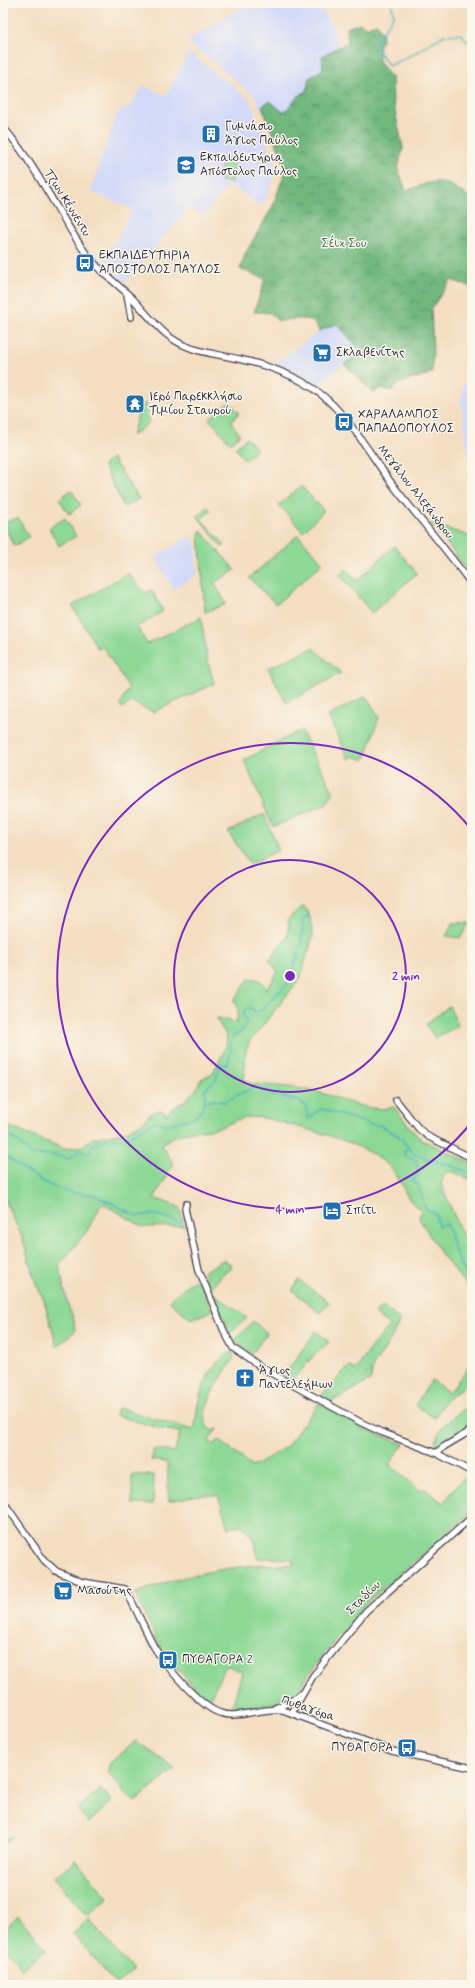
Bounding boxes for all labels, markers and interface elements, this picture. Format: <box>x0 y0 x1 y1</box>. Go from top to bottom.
place label: Γυμνάσιο Άγιος Παύλος <box>225 119 298 149</box>
building icon: Γυμνάσιο Άγιος Παύλος <box>200 123 222 145</box>
place label: Εκπαιδευτήρια Απόστολος Παύλος <box>200 150 297 180</box>
school or university icon: Εκπαιδευτήρια Απόστολος Παύλος <box>175 154 197 176</box>
street label: Τζων Κέννεντυ <box>40 166 95 240</box>
park label: Σέιχ Σου <box>322 235 367 252</box>
place label: ΕΚΠΑΙΔΕΥΤΗΡΙΑ ΑΠΟΣΤΟΛΟΣ ΠΑΥΛΟΣ <box>99 248 221 278</box>
bus stop icon: ΕΚΠΑΙΔΕΥΤΗΡΙΑ ΑΠΟΣΤΟΛΟΣ ΠΑΥΛΟΣ <box>74 252 96 274</box>
supermarket icon: Σκλαβενίτης <box>311 342 333 364</box>
place label: Σκλαβενίτης <box>336 345 404 361</box>
place label: Ιερό Παρεκκλήσιο Τιμίου Σταυρού <box>149 389 242 419</box>
temple icon: Ιερό Παρεκκλήσιο Τιμίου Σταυρού <box>124 393 146 415</box>
place label: ΧΑΡΑΛΑΜΠΟΣ ΠΑΠΑΔΟΠΟΥΛΟΣ <box>358 407 454 437</box>
bus stop icon: ΧΑΡΑΛΑΜΠΟΣ ΠΑΠΑΔΟΠΟΥΛΟΣ <box>333 411 355 433</box>
street label: Μεγάλου Αλεξάνδρου <box>373 442 457 543</box>
centre of rings <box>283 969 297 983</box>
text: 2 min <box>392 969 420 985</box>
hotel icon: Σπίτι <box>321 1200 343 1222</box>
text: 4 min <box>275 1202 305 1218</box>
place label: Σπίτι <box>346 1203 377 1219</box>
place label: Άγιος Παντελεήμων <box>259 1363 333 1393</box>
church icon: Άγιος Παντελεήμων <box>234 1367 256 1389</box>
street label: Σταδίου <box>343 1577 385 1619</box>
supermarket icon: Μασούτης <box>52 1580 74 1602</box>
place label: Μασούτης <box>77 1583 132 1599</box>
bus stop icon: ΠΥΘΑΓΟΡΑ 2 <box>157 1649 179 1671</box>
place label: ΠΥΘΑΓΟΡΑ 2 <box>182 1652 253 1668</box>
street label: Πυθαγόρα <box>279 1692 337 1726</box>
bus stop icon: ΠΥΘΑΓΟΡΑ <box>396 1737 418 1759</box>
place label: ΠΥΘΑΓΟΡΑ <box>332 1740 393 1756</box>

